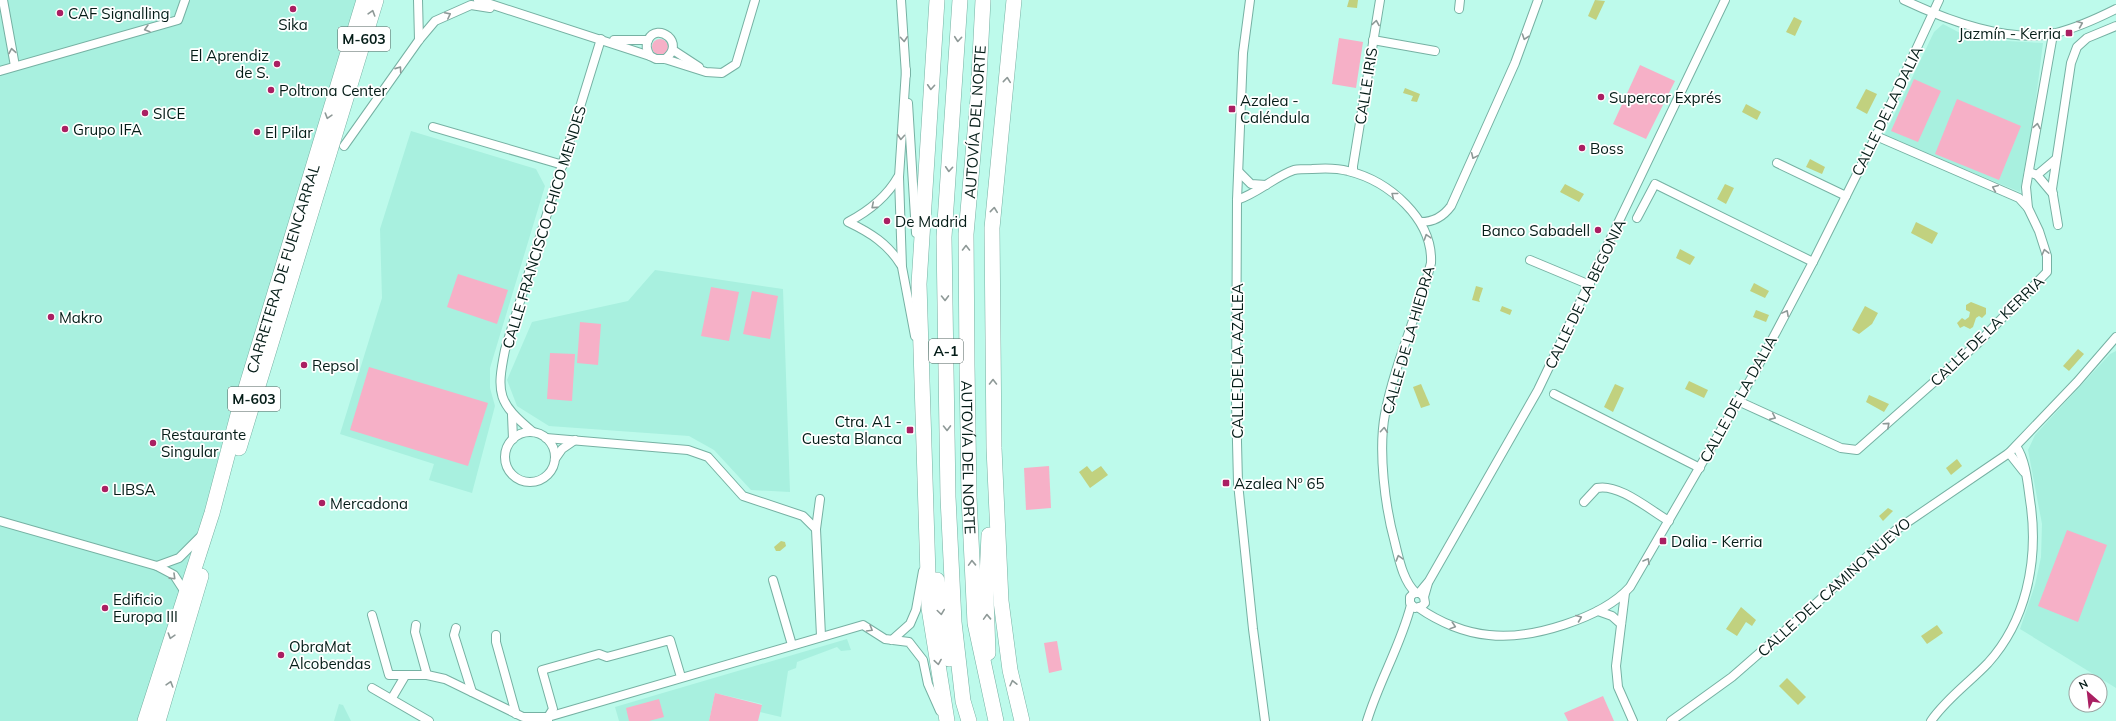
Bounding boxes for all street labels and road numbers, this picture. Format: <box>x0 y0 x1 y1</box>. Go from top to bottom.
road number: M-603 <box>338 27 390 51</box>
street label: CALLE DE LA DALIA <box>1847 43 1927 179</box>
street label: AUTOVÍA DEL NORTE <box>960 44 990 199</box>
street label: CALLE IRIS <box>1351 46 1381 126</box>
street label: CALLE FRANCISCO CHICO MENDES <box>498 103 590 351</box>
street label: CARRETERA DE FUENCARRAL <box>242 162 323 375</box>
street label: CALLE DE LA BEGONIA <box>1540 216 1630 372</box>
street label: CALLE DE LA HIEDRA <box>1378 264 1438 416</box>
street label: CALLE DE LA KERRIA <box>1926 272 2048 390</box>
street label: CALLE DE LA AZALEA <box>1228 283 1247 439</box>
street label: CALLE DE LA DALIA <box>1695 332 1781 466</box>
road number: A-1 <box>929 339 963 363</box>
street label: AUTOVÍA DEL NORTE <box>958 380 980 535</box>
road number: M-603 <box>228 387 280 411</box>
street label: CALLE DEL CAMINO NUEVO <box>1754 513 1914 661</box>

